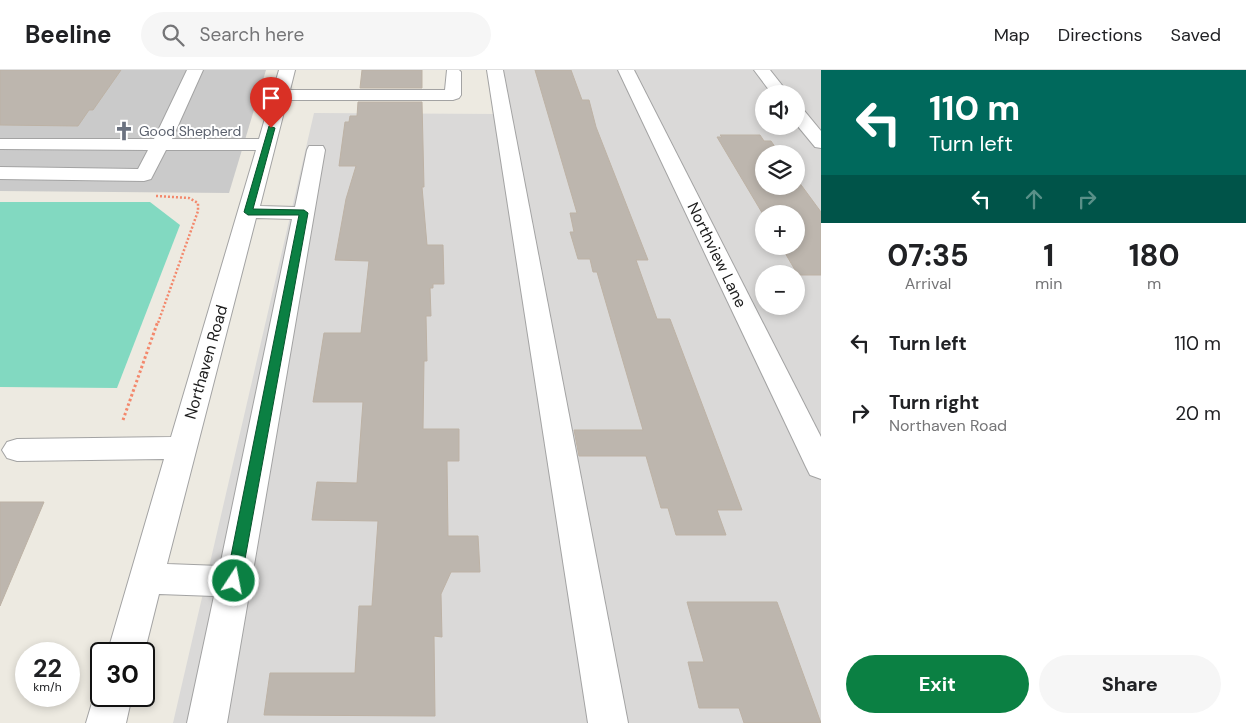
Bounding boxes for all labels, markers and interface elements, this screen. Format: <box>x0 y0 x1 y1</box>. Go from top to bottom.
search box <box>141 12 491 57</box>
text: Beeline <box>25 19 111 50</box>
icon: search <box>159 21 187 49</box>
text: Search here <box>199 22 304 47</box>
text: Map <box>994 23 1030 47</box>
text: Directions <box>1058 23 1143 47</box>
text: Saved <box>1171 23 1221 47</box>
pin <box>250 77 292 128</box>
icon: arrive <box>257 84 285 112</box>
map controls <box>755 85 805 315</box>
button: sound <box>755 85 805 135</box>
text: 110 m <box>929 85 1020 131</box>
icon: left <box>846 90 911 155</box>
church icon: Good Shepherd <box>113 120 135 142</box>
place label: Good Shepherd <box>139 122 241 140</box>
text: Turn left <box>929 129 1013 158</box>
button: layers <box>755 145 805 195</box>
icon: left <box>967 185 995 213</box>
icon: ahead <box>1020 185 1048 213</box>
icon: right <box>1073 185 1101 213</box>
street label: Northview Lane <box>682 199 752 311</box>
button: + <box>755 205 805 255</box>
text: 07:35 <box>887 236 969 275</box>
text: 1 <box>1043 236 1054 275</box>
text: 180 <box>1129 236 1180 275</box>
button: − <box>755 265 805 315</box>
text: Arrival <box>905 273 951 294</box>
text: min <box>1035 273 1062 294</box>
text: m <box>1147 273 1161 294</box>
street label: Northaven Road <box>180 302 232 422</box>
icon: left <box>846 329 874 357</box>
text: Turn left <box>889 331 967 356</box>
text: 110 m <box>1174 331 1221 356</box>
text: Turn right <box>889 390 979 415</box>
icon: right <box>846 399 874 427</box>
text: 20 m <box>1175 401 1221 426</box>
text: Northaven Road <box>889 415 1007 436</box>
position arrow <box>207 554 259 606</box>
speed limit sign: 30 <box>90 642 155 707</box>
text: 22 <box>33 652 62 685</box>
button: Exit <box>846 655 1029 713</box>
button: Share <box>1039 655 1221 713</box>
text: km/h <box>33 679 62 695</box>

